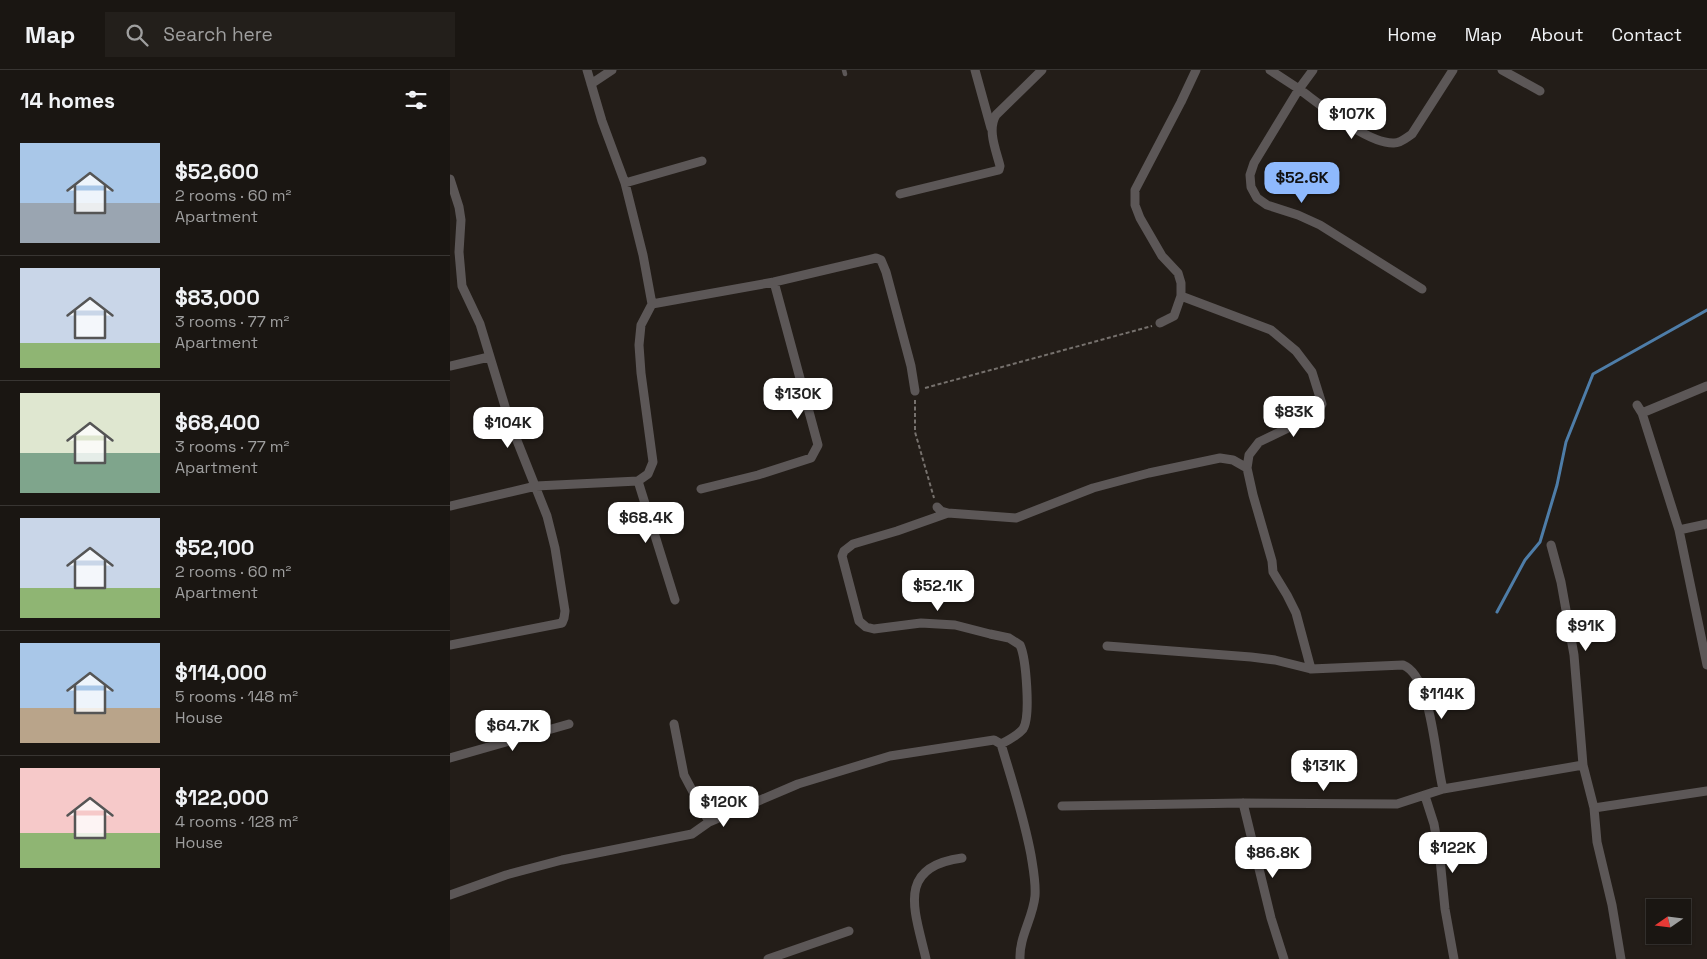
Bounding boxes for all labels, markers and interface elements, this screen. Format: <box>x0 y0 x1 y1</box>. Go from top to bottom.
search box <box>105 12 455 57</box>
text: Map <box>25 19 75 50</box>
icon: search <box>123 21 151 49</box>
text: Search here <box>163 22 273 47</box>
text: Home <box>1388 23 1437 46</box>
text: Map <box>1465 23 1502 46</box>
text: About <box>1530 23 1584 46</box>
text: Contact <box>1612 23 1682 46</box>
icon: filters <box>402 86 430 114</box>
text: 14 homes <box>20 87 115 114</box>
pin: $107K <box>1317 98 1387 140</box>
text: $107K <box>1329 103 1375 124</box>
text: $52,600 <box>175 158 259 185</box>
pin: $52.6K <box>1261 162 1343 204</box>
icon: home <box>60 163 120 223</box>
text: $52.6K <box>1275 167 1329 188</box>
text: 2 rooms · 60 m² <box>175 185 291 206</box>
text: Apartment <box>175 206 258 227</box>
text: $83,000 <box>175 284 260 311</box>
icon: home <box>60 288 120 348</box>
text: 3 rooms · 77 m² <box>175 311 289 332</box>
text: Apartment <box>175 332 258 353</box>
pin: $130K <box>763 378 833 420</box>
text: $130K <box>774 383 822 404</box>
pin: $83K <box>1264 396 1324 438</box>
text: $83K <box>1274 401 1314 422</box>
pin: $104K <box>473 406 543 449</box>
text: $68,400 <box>175 409 260 436</box>
text: $104K <box>484 412 532 433</box>
icon: home <box>60 413 120 473</box>
text: 3 rooms · 77 m² <box>175 436 289 457</box>
text: Apartment <box>175 457 258 478</box>
pin: $68.4K <box>605 502 687 544</box>
text: $68.4K <box>619 507 673 528</box>
text: $52,100 <box>175 534 254 561</box>
icon: home <box>60 538 120 598</box>
text: 2 rooms · 60 m² <box>175 561 291 582</box>
pin: $52.1K <box>897 570 979 612</box>
text: $52.1K <box>913 575 963 596</box>
text: Apartment <box>175 582 258 603</box>
pin: $91K <box>1556 610 1616 652</box>
text: $91K <box>1568 615 1604 636</box>
text: $114,000 <box>175 659 267 686</box>
icon: home <box>60 663 120 723</box>
pin: $114K <box>1407 678 1477 720</box>
text: $114K <box>1420 683 1464 704</box>
text: 5 rooms · 148 m² <box>175 686 298 707</box>
text: House <box>175 707 223 728</box>
pin: $64.7K <box>472 710 554 752</box>
text: $64.7K <box>487 715 539 736</box>
pin: $131K <box>1289 750 1359 792</box>
text: $131K <box>1302 755 1346 776</box>
text: $122,000 <box>175 784 269 811</box>
pin: $120K <box>689 786 759 828</box>
icon: home <box>60 788 120 848</box>
text: $120K <box>701 791 747 812</box>
text: 4 rooms · 128 m² <box>175 811 298 832</box>
text: House <box>175 832 223 853</box>
pin: $122K <box>1418 832 1488 874</box>
pin: $86.8K <box>1232 836 1314 879</box>
text: $122K <box>1430 837 1476 858</box>
text: $86.8K <box>1246 842 1300 863</box>
north arrow <box>1646 899 1691 944</box>
map controls <box>1646 899 1691 944</box>

